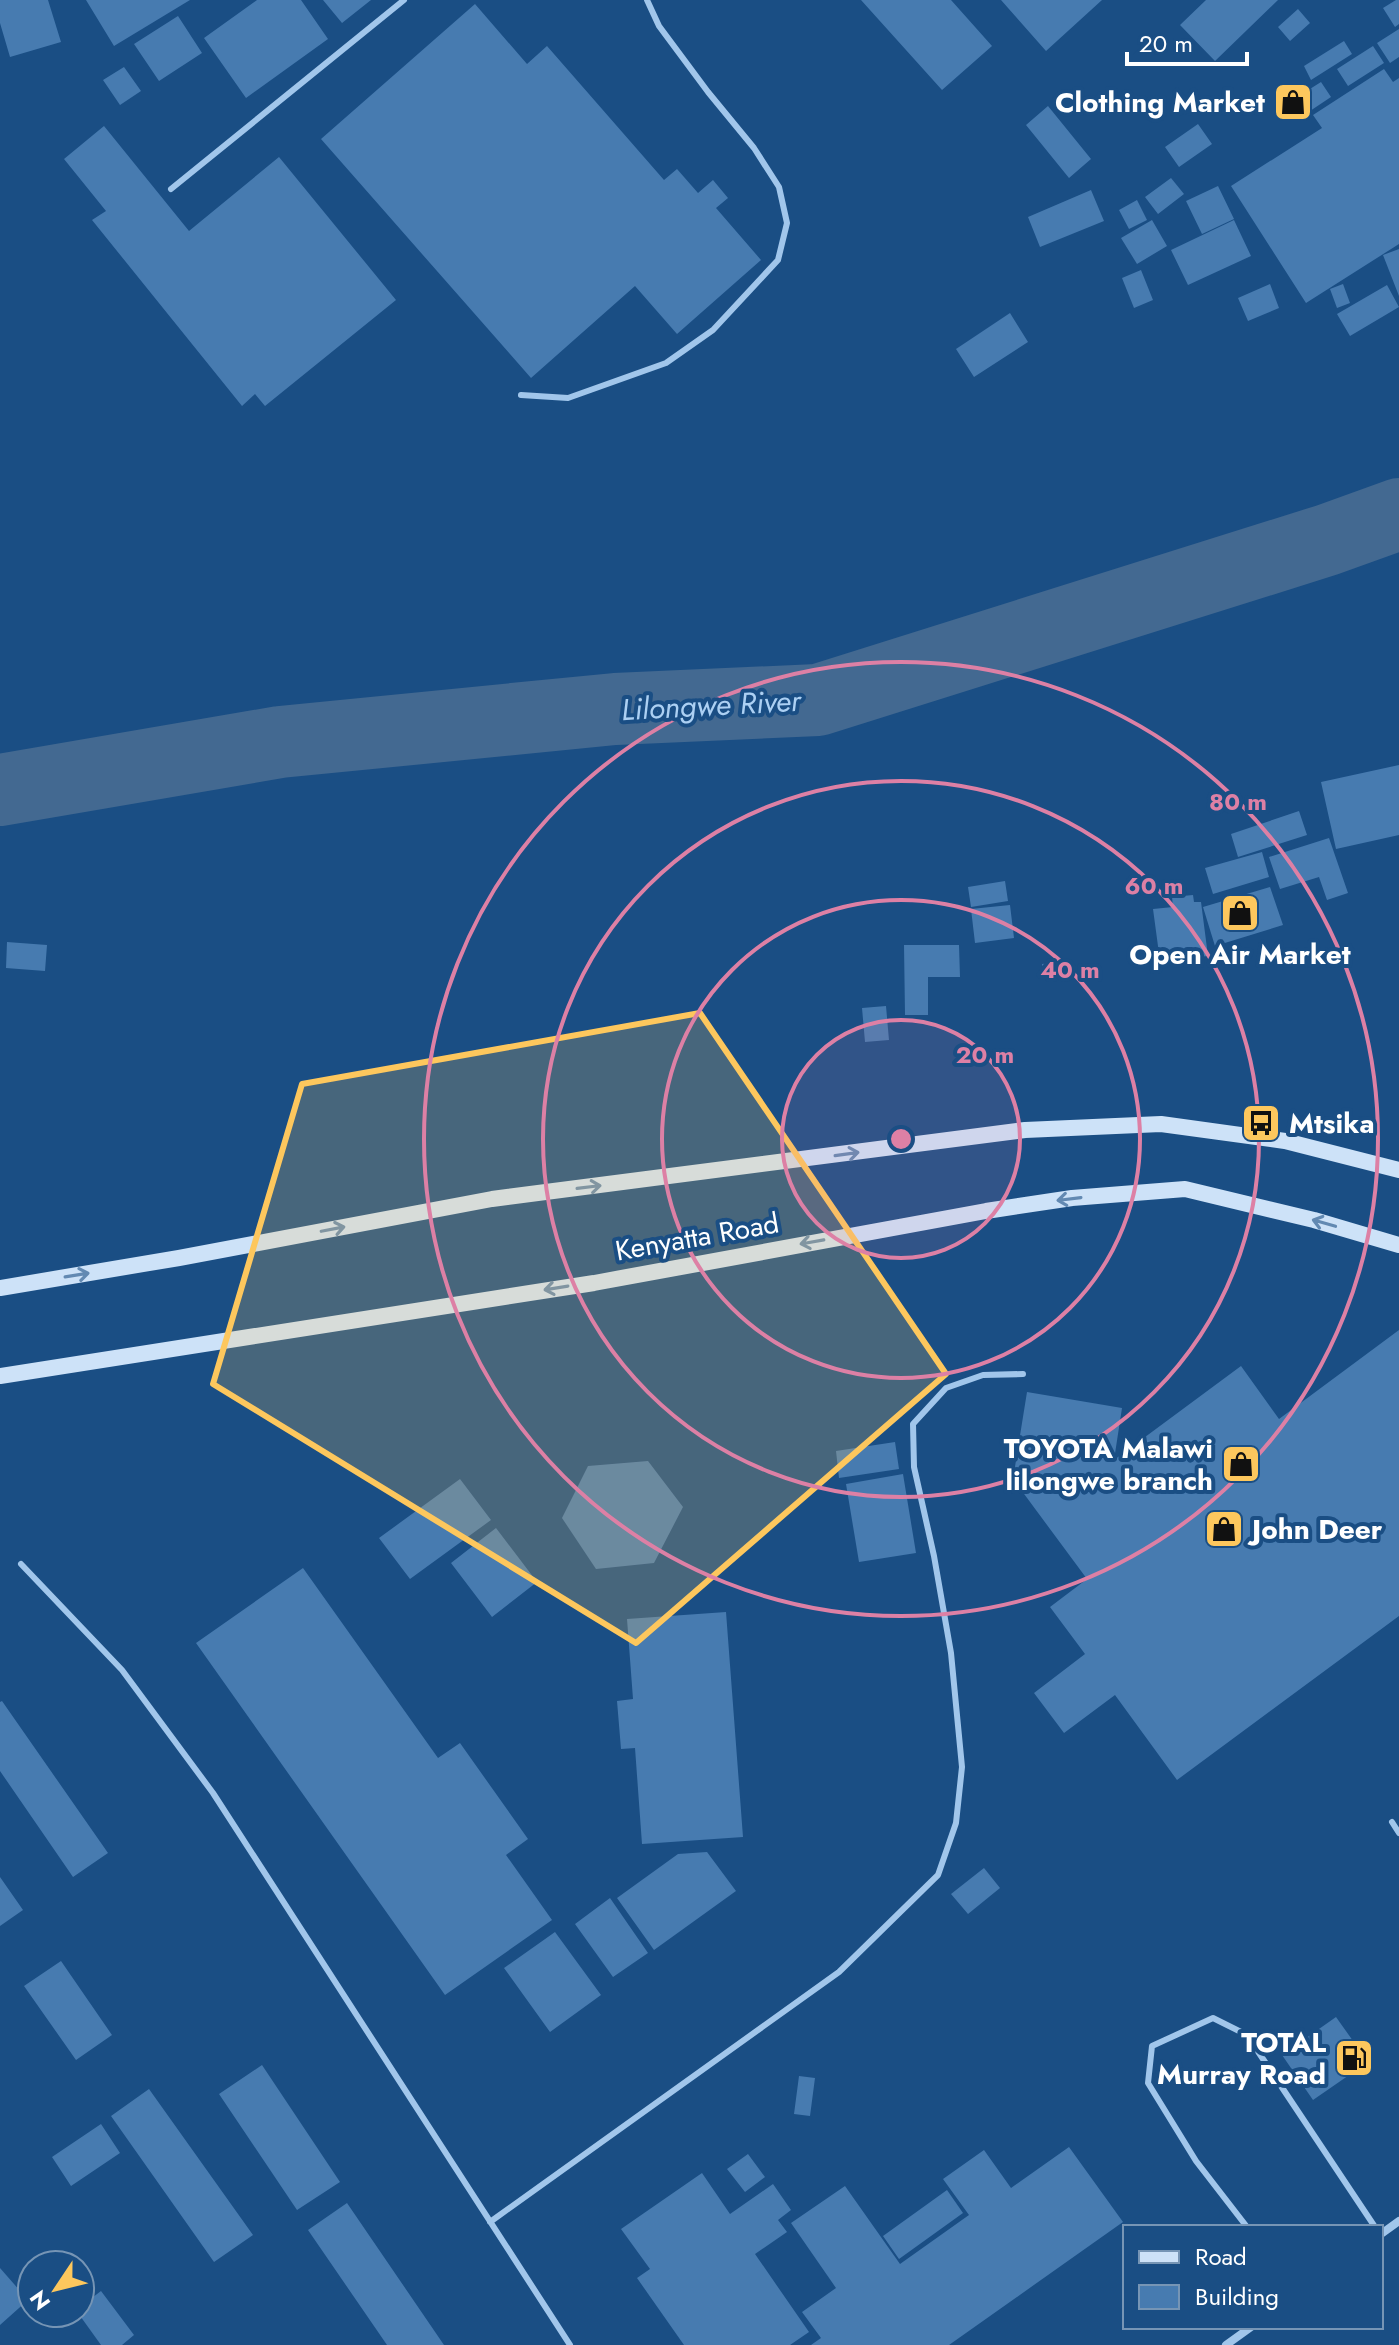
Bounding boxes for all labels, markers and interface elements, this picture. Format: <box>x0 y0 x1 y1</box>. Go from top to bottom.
scale bar <box>1127 16 1247 66</box>
text: 20 m <box>1139 26 1193 61</box>
shop icon: Clothing Market <box>1272 81 1314 123</box>
place label: Clothing Market <box>1055 82 1265 123</box>
water label: Lilongwe River <box>620 679 804 731</box>
text: 80 m <box>1209 784 1267 819</box>
text: 60 m <box>1125 868 1183 903</box>
shop icon: Open Air Market <box>1219 892 1261 934</box>
place label: Open Air Market <box>1129 934 1351 975</box>
text: 40 m <box>1040 952 1100 987</box>
text: 20 m <box>956 1037 1014 1072</box>
bus stop icon: Mtsika <box>1240 1102 1282 1144</box>
place label: Mtsika <box>1289 1103 1375 1144</box>
centre of rings <box>887 1125 915 1153</box>
one-way arrow <box>834 1146 859 1161</box>
one-way arrow <box>575 1179 602 1194</box>
one-way arrow <box>1056 1192 1083 1207</box>
street label: Kenyatta Road <box>612 1202 782 1272</box>
one-way arrow <box>1312 1215 1338 1230</box>
one-way arrow <box>320 1221 345 1236</box>
one-way arrow <box>800 1236 826 1251</box>
one-way arrow <box>64 1267 89 1282</box>
one-way arrow <box>544 1282 570 1297</box>
place label: TOYOTA Malawi lilongwe branch <box>1004 1428 1213 1501</box>
shop icon: TOYOTA Malawi lilongwe branch <box>1220 1443 1262 1485</box>
shop icon: John Deer <box>1203 1508 1245 1550</box>
place label: John Deer <box>1247 1509 1383 1550</box>
place label: TOTAL Murray Road <box>1157 2022 1326 2095</box>
fuel station icon: TOTAL Murray Road <box>1333 2037 1375 2079</box>
legend <box>1123 2225 1383 2329</box>
text: Road <box>1195 2239 1247 2274</box>
north arrow <box>16 2249 96 2329</box>
text: Building <box>1195 2279 1279 2314</box>
text: N <box>22 2284 58 2317</box>

